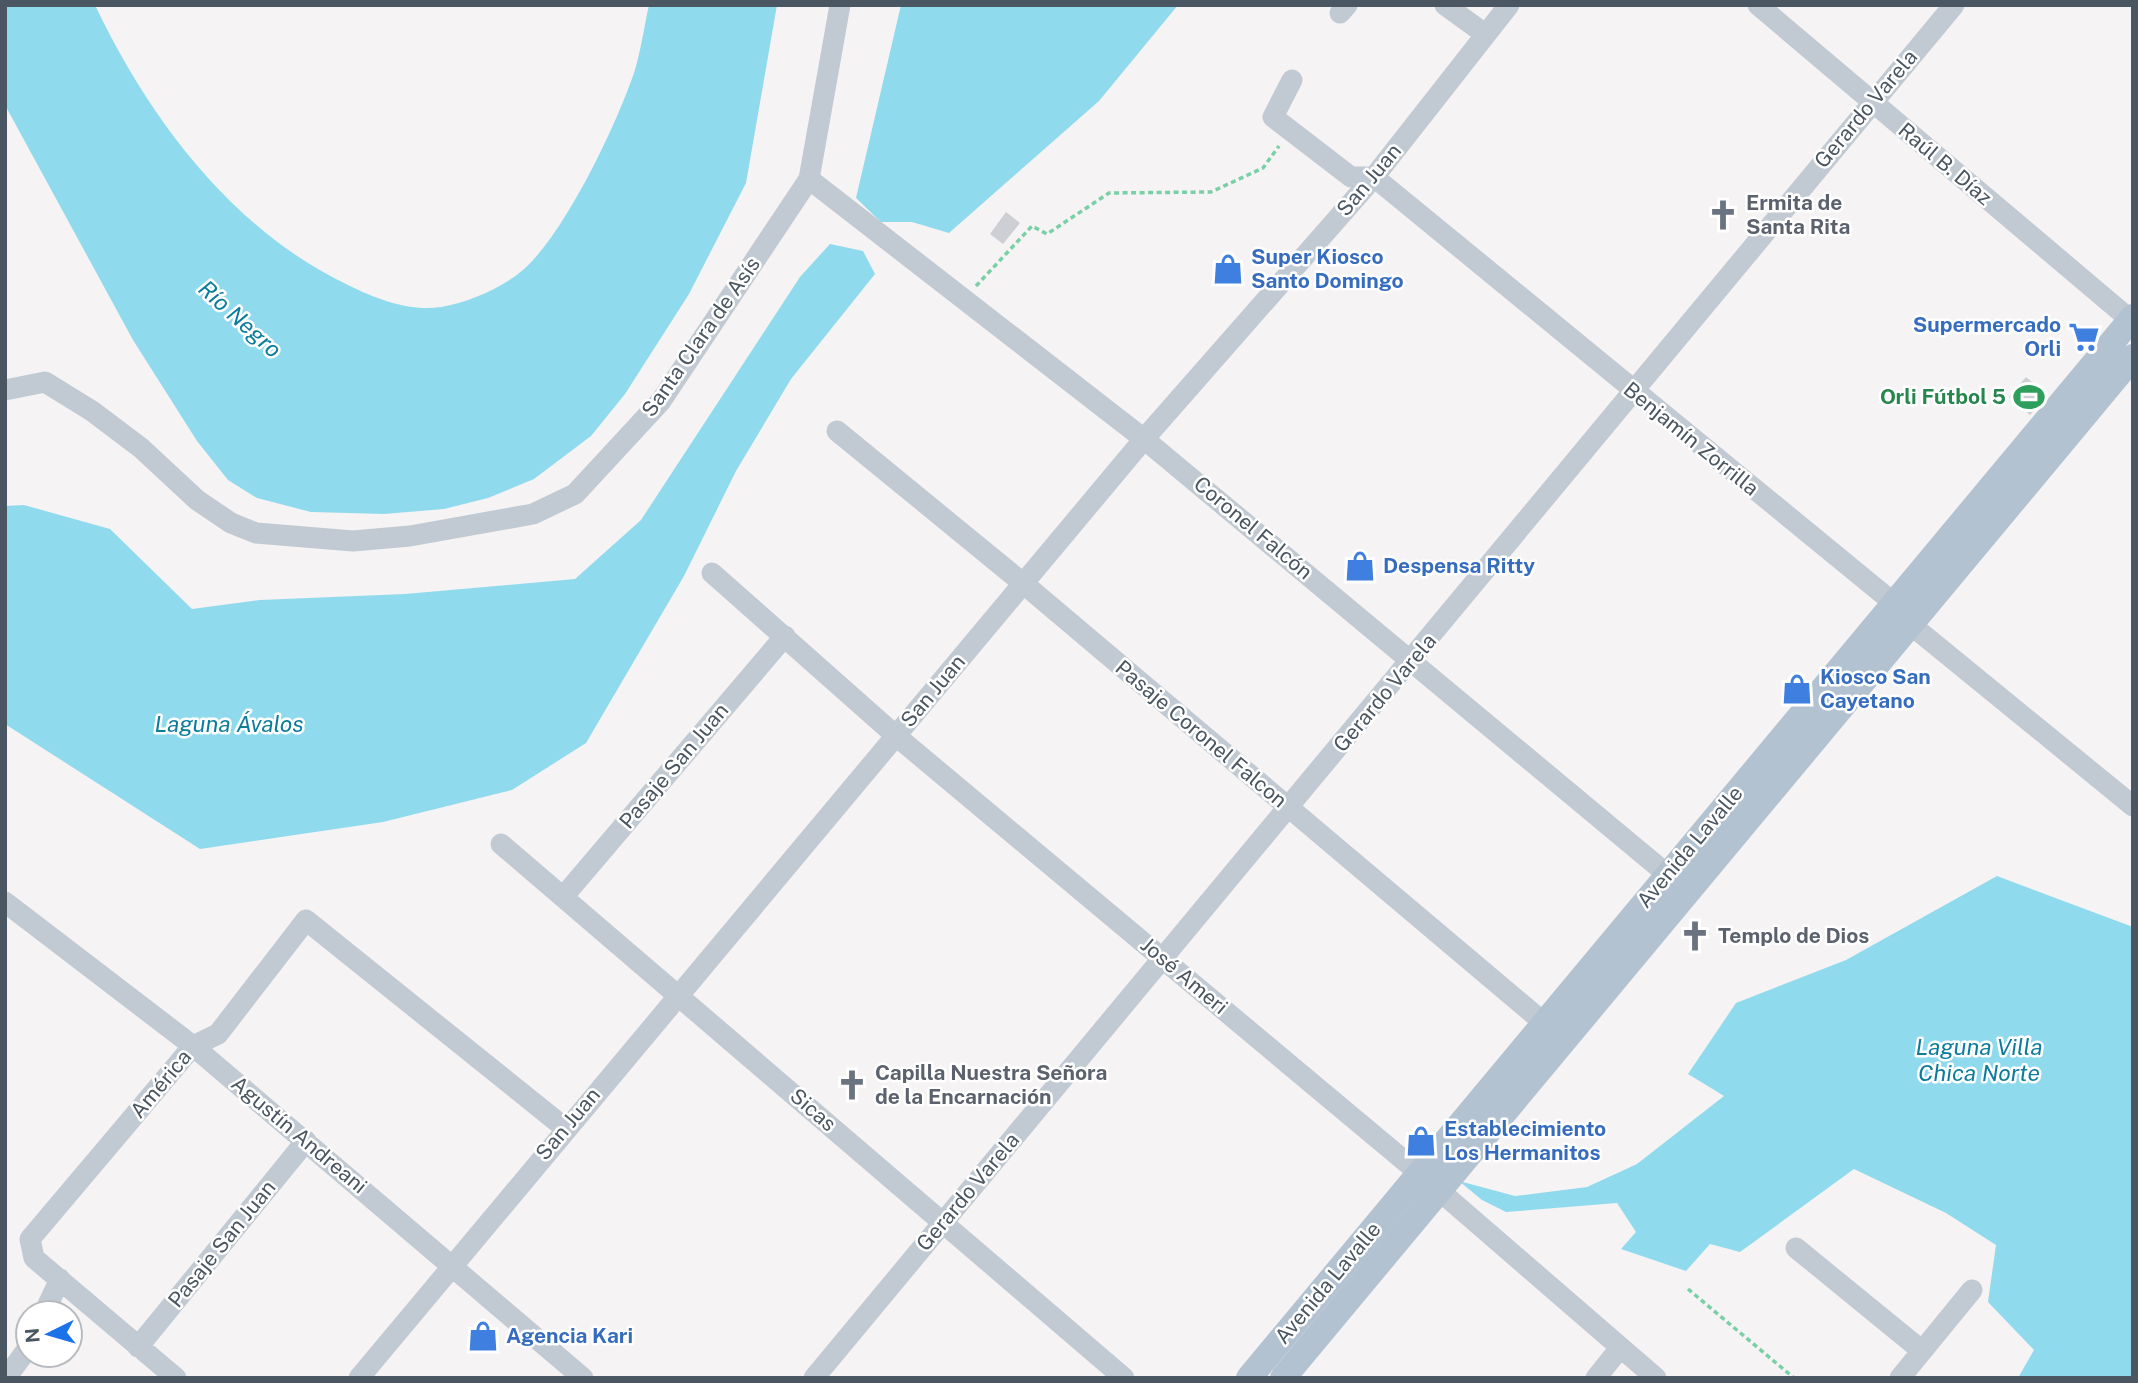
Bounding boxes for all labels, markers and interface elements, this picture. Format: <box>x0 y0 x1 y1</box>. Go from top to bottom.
street label: Gerardo Varela <box>1809 45 1922 173</box>
street label: Raúl B. Díaz <box>1893 117 1997 210</box>
street label: San Juan <box>1331 138 1406 221</box>
place label: Ermita de Santa Rita <box>1746 190 1850 239</box>
church icon: Ermita de Santa Rita <box>1706 198 1740 232</box>
place label: Super Kiosco Santo Domingo <box>1251 244 1404 293</box>
street label: Santa Clara de Asís <box>636 252 765 421</box>
shop icon: Super Kiosco Santo Domingo <box>1211 252 1245 286</box>
water label: Río Negro <box>193 274 287 363</box>
place label: Supermercado Orli <box>1913 312 2061 361</box>
supermarket icon: Supermercado Orli <box>2067 320 2101 354</box>
street label: Benjamín Zorrilla <box>1619 377 1764 501</box>
sports icon: Orli Fútbol 5 <box>2012 380 2046 414</box>
place label: Orli Fútbol 5 <box>1880 384 2006 409</box>
street label: Coronel Falcón <box>1189 471 1318 584</box>
shop icon: Despensa Ritty <box>1343 549 1377 583</box>
place label: Despensa Ritty <box>1383 553 1535 578</box>
street label: Gerardo Varela <box>1328 629 1441 757</box>
street label: San Juan <box>895 649 970 732</box>
street label: Pasaje Coronel Falcon <box>1111 655 1292 813</box>
place label: Kiosco San Cayetano <box>1820 664 1931 713</box>
shop icon: Kiosco San Cayetano <box>1780 672 1814 706</box>
street label: Pasaje San Juan <box>614 698 733 834</box>
water label: Laguna Ávalos <box>154 710 304 737</box>
street label: Avenida Lavalle <box>1631 781 1748 913</box>
church icon: Templo de Dios <box>1678 919 1712 953</box>
place label: Templo de Dios <box>1718 923 1869 948</box>
street label: José Ameri <box>1136 932 1233 1019</box>
water label: Laguna Villa Chica Norte <box>1915 1033 2043 1086</box>
street label: América <box>125 1045 196 1123</box>
place label: Capilla Nuestra Señora de la Encarnación <box>875 1060 1107 1109</box>
church icon: Capilla Nuestra Señora de la Encarnación <box>835 1068 869 1102</box>
street label: Agustín Andreani <box>227 1071 372 1198</box>
street label: San Juan <box>530 1082 605 1165</box>
street label: Sicas <box>785 1083 841 1136</box>
place label: Establecimiento Los Hermanitos <box>1444 1116 1606 1165</box>
shop icon: Establecimiento Los Hermanitos <box>1404 1124 1438 1158</box>
street label: Gerardo Varela <box>911 1128 1024 1256</box>
street label: Pasaje San Juan <box>163 1175 280 1312</box>
street label: Avenida Lavalle <box>1269 1217 1386 1349</box>
north arrow <box>14 1299 84 1369</box>
shop icon: Agencia Kari <box>466 1319 500 1353</box>
place label: Agencia Kari <box>506 1323 633 1348</box>
text: N <box>20 1327 44 1344</box>

